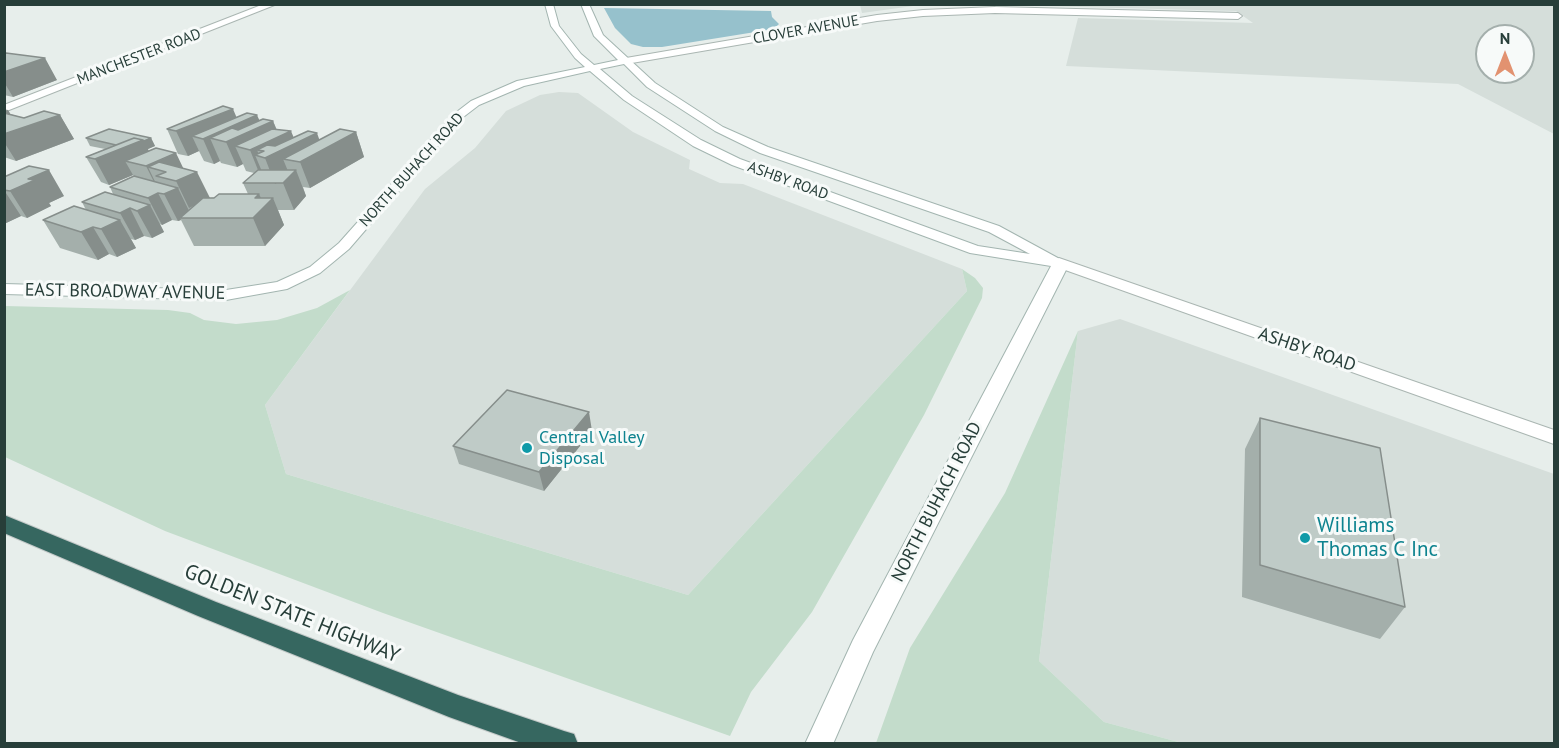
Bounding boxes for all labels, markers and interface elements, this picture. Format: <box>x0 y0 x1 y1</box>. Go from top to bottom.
street label: CLOVER AVENUE <box>752 12 860 48</box>
north arrow <box>1475 24 1535 84</box>
street label: MANCHESTER ROAD <box>74 25 204 89</box>
text: N <box>1500 28 1510 48</box>
street label: NORTH BUHACH ROAD <box>356 109 468 231</box>
street label: ASHBY ROAD <box>745 158 831 204</box>
street label: EAST BROADWAY AVENUE <box>25 279 225 305</box>
street label: ASHBY ROAD <box>1255 323 1359 377</box>
street label: NORTH BUHACH ROAD <box>887 418 987 586</box>
place label: Central Valley Disposal <box>539 427 645 470</box>
marker: Central Valley Disposal <box>520 441 534 455</box>
place label: Williams Thomas C Inc <box>1317 513 1438 563</box>
marker: Williams Thomas C Inc <box>1298 531 1312 545</box>
street label: GOLDEN STATE HIGHWAY <box>181 559 403 669</box>

